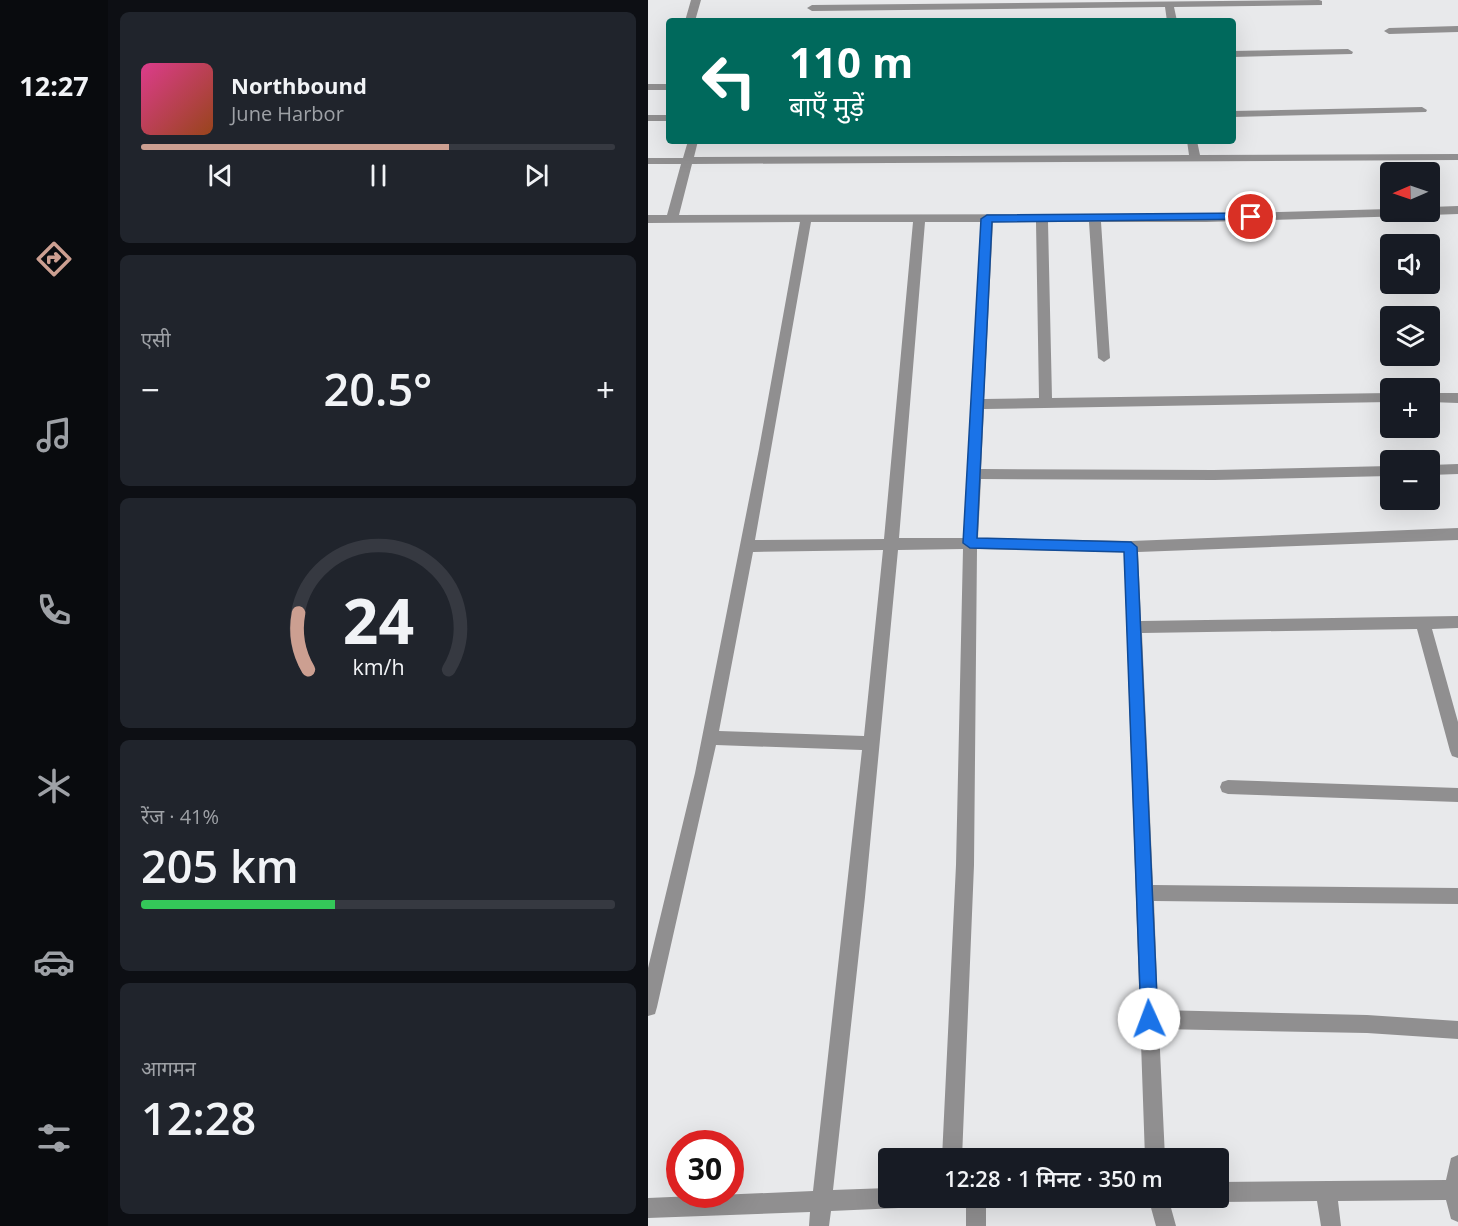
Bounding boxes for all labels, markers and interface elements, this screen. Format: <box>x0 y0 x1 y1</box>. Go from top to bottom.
text: 110 m <box>789 33 913 90</box>
icon: left <box>690 42 768 120</box>
text: 12:27 <box>19 67 89 104</box>
text: Northbound <box>231 70 367 100</box>
text: बाएँ मुड़ें <box>789 87 864 124</box>
text: June Harbor <box>231 100 344 127</box>
icon: previous <box>204 159 237 192</box>
icon: pause <box>362 159 395 192</box>
icon: next <box>520 159 553 192</box>
north arrow <box>1380 162 1440 222</box>
map controls <box>1380 162 1440 510</box>
pin <box>1225 191 1276 242</box>
icon: arrive <box>1234 200 1267 233</box>
button: sound <box>1380 234 1440 294</box>
icon: directions <box>33 238 75 280</box>
button: layers <box>1380 306 1440 366</box>
text: एसी <box>141 326 171 353</box>
text: 20.5° <box>324 358 432 419</box>
text: − <box>141 367 160 412</box>
text: + <box>596 367 615 412</box>
button: + <box>1380 378 1440 438</box>
icon: music <box>33 414 75 456</box>
button: − <box>1380 450 1440 510</box>
text: 24 <box>342 577 414 662</box>
icon: phone <box>33 589 75 631</box>
text: km/h <box>352 652 404 681</box>
icon: climate <box>33 765 75 807</box>
text: रेंज · 41% <box>141 803 219 830</box>
text: 205 km <box>141 835 299 896</box>
icon: car <box>33 941 75 983</box>
position arrow <box>1117 987 1181 1051</box>
text: आगमन <box>141 1055 196 1082</box>
text: 12:28 <box>141 1087 256 1148</box>
icon: filters <box>33 1117 75 1159</box>
speed limit sign: 30 <box>666 1130 744 1208</box>
text: 12:28 · 1 मिनट · 350 m <box>944 1163 1163 1193</box>

